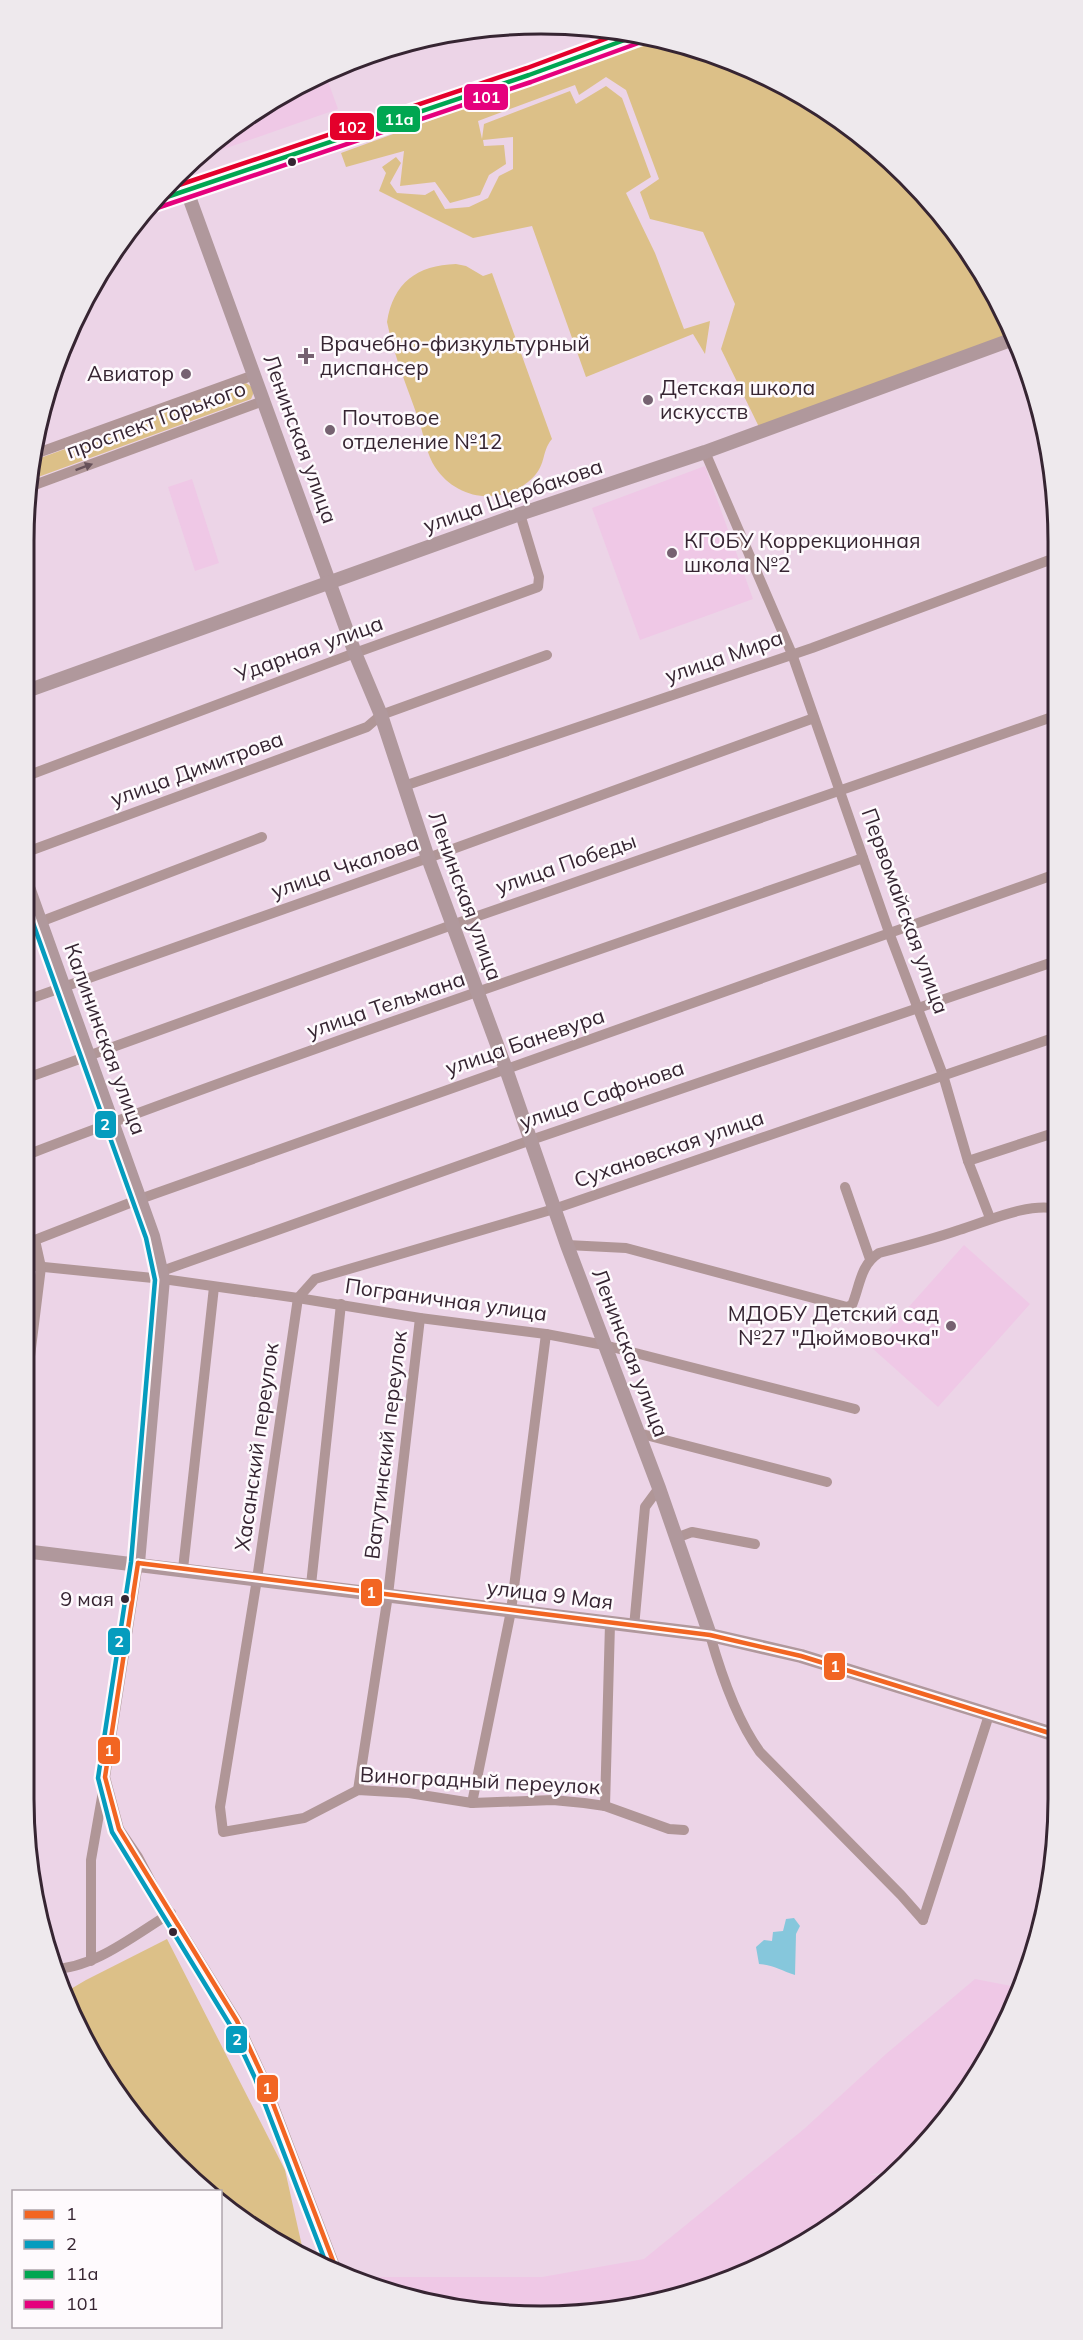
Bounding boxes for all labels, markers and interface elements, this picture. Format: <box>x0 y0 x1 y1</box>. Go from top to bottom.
line badge: 101 <box>463 83 509 111</box>
text: 101 <box>472 87 500 107</box>
line badge: 11а <box>376 105 421 133</box>
text: 11а <box>384 109 414 129</box>
line badge: 102 <box>329 112 375 141</box>
text: 102 <box>338 117 366 137</box>
unlabelled marker <box>286 156 298 168</box>
place label: Врачебно-физкультурный диспансер <box>320 330 590 380</box>
marker: Врачебно-физкультурный диспансер <box>297 347 315 365</box>
street label: Ленинская улица <box>258 350 344 527</box>
place label: Авиатор <box>87 360 174 386</box>
marker: Авиатор <box>179 367 193 381</box>
street label: проспект Горького <box>62 374 249 464</box>
place label: Детская школа искусств <box>660 374 815 424</box>
marker: Детская школа искусств <box>641 393 655 407</box>
place label: Почтовое отделение №12 <box>342 404 502 454</box>
marker: Почтовое отделение №12 <box>323 423 337 437</box>
street label: улица Щербакова <box>420 452 606 538</box>
one-way arrow <box>75 462 93 471</box>
place label: КГОБУ Коррекционная школа №2 <box>684 527 921 577</box>
marker: КГОБУ Коррекционная школа №2 <box>665 546 679 560</box>
street label: Ударная улица <box>230 609 386 687</box>
street label: улица Мира <box>661 624 786 688</box>
street label: улица Димитрова <box>107 725 286 811</box>
street label: Первомайская улица <box>857 804 955 1017</box>
street label: Ленинская улица <box>423 807 509 984</box>
street label: улица Победы <box>492 827 639 899</box>
street label: улица Чкалова <box>267 829 422 903</box>
street label: Калининская улица <box>59 939 153 1138</box>
street label: улица Тельмана <box>303 965 468 1043</box>
street label: улица Баневура <box>442 1002 608 1080</box>
street label: улица Сафонова <box>516 1054 687 1134</box>
street label: Сухановская улица <box>570 1103 767 1193</box>
line badge: 2 <box>94 1110 117 1139</box>
text: 2 <box>100 1114 110 1134</box>
street label: Ленинская улица <box>587 1265 675 1440</box>
street label: Пограничная улица <box>343 1272 549 1326</box>
place label: МДОБУ Детский сад №27 "Дюймовочка" <box>728 1300 939 1350</box>
marker: МДОБУ Детский сад №27 "Дюймовочка" <box>944 1319 958 1333</box>
street label: Ватутинский переулок <box>358 1328 412 1561</box>
street label: Хасанский переулок <box>229 1340 284 1553</box>
street label: улица 9 Мая <box>485 1573 615 1615</box>
line badge: 1 <box>360 1578 383 1607</box>
text: 1 <box>366 1582 376 1602</box>
place label: 9 мая <box>60 1586 114 1611</box>
marker: 9 мая <box>119 1593 131 1605</box>
line badge: 2 <box>107 1627 131 1656</box>
text: 2 <box>114 1631 124 1651</box>
line badge: 1 <box>823 1652 846 1681</box>
text: 1 <box>830 1656 840 1676</box>
line badge: 1 <box>97 1736 121 1765</box>
text: 1 <box>104 1740 114 1760</box>
street label: Виноградный переулок <box>359 1761 601 1799</box>
unlabelled marker <box>167 1926 179 1938</box>
line badge: 2 <box>225 2025 248 2054</box>
text: 2 <box>232 2029 242 2049</box>
line badge: 1 <box>256 2074 279 2103</box>
text: 1 <box>262 2078 272 2098</box>
legend <box>12 2190 222 2328</box>
text: 1 <box>66 2202 77 2225</box>
text: 2 <box>66 2232 77 2255</box>
text: 11а <box>66 2262 99 2285</box>
text: 101 <box>66 2292 98 2315</box>

